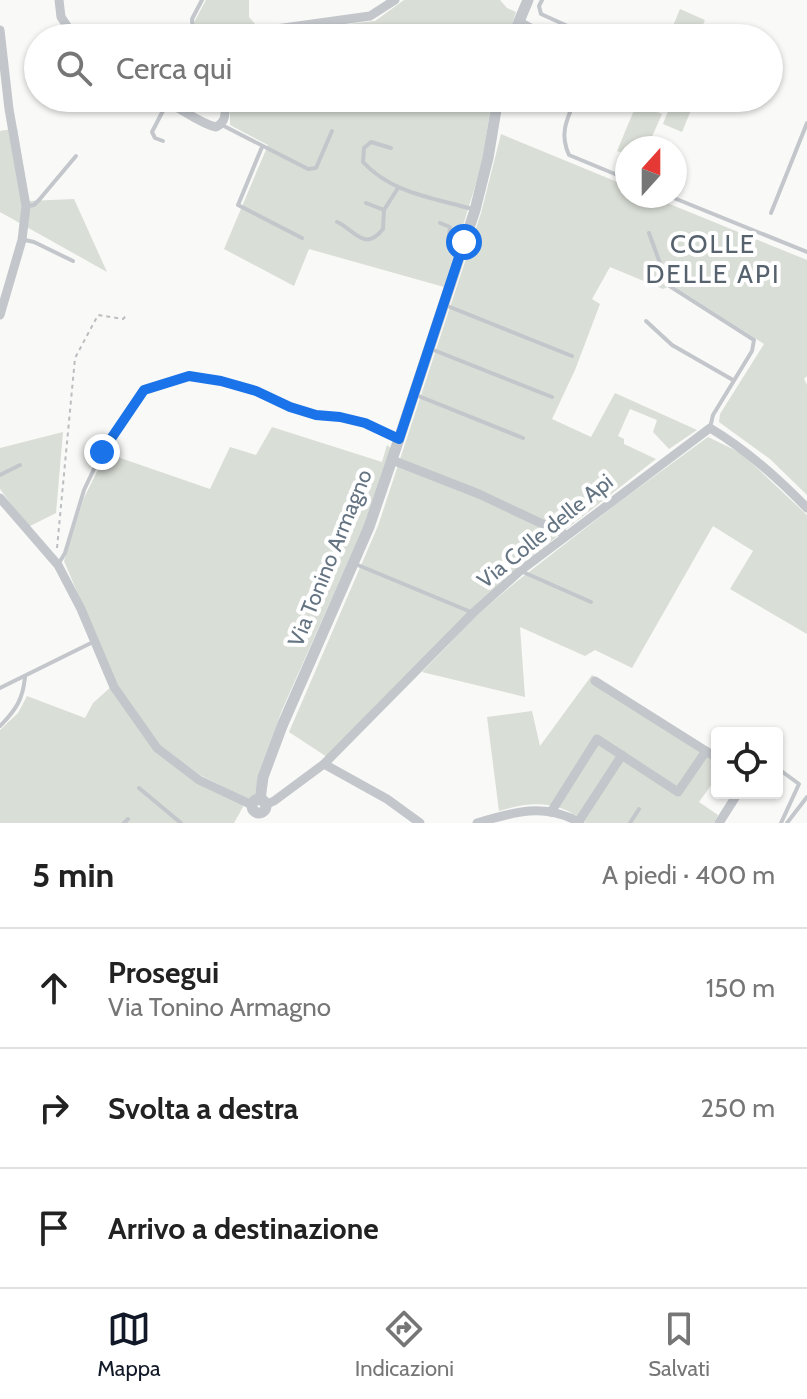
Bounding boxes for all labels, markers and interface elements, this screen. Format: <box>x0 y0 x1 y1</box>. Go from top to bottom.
search box <box>24 24 783 112</box>
icon: search <box>52 46 96 90</box>
text: Cerca qui <box>116 50 232 87</box>
north arrow <box>615 136 687 208</box>
route start <box>446 224 482 260</box>
district label: COLLE DELLE API <box>645 228 781 290</box>
route end <box>84 434 120 470</box>
street label: Via Tonino Armagno <box>282 465 378 651</box>
street label: Via Colle delle Api <box>472 468 618 594</box>
map controls <box>711 727 783 799</box>
button: locate <box>711 727 783 799</box>
text: 5 min <box>32 854 114 896</box>
text: A piedi · 400 m <box>602 859 775 891</box>
text: Prosegui <box>108 954 219 991</box>
icon: ahead <box>32 966 76 1010</box>
text: 150 m <box>706 972 775 1004</box>
text: Via Tonino Armagno <box>108 991 331 1023</box>
icon: right <box>32 1086 76 1130</box>
text: Svolta a destra <box>108 1090 299 1127</box>
text: 250 m <box>701 1092 775 1124</box>
icon: arrive <box>32 1206 76 1250</box>
text: Arrivo a destinazione <box>108 1210 379 1247</box>
tab: Mappa <box>97 1307 161 1382</box>
tab: Indicazioni <box>355 1307 454 1382</box>
tab: Salvati <box>648 1307 710 1382</box>

